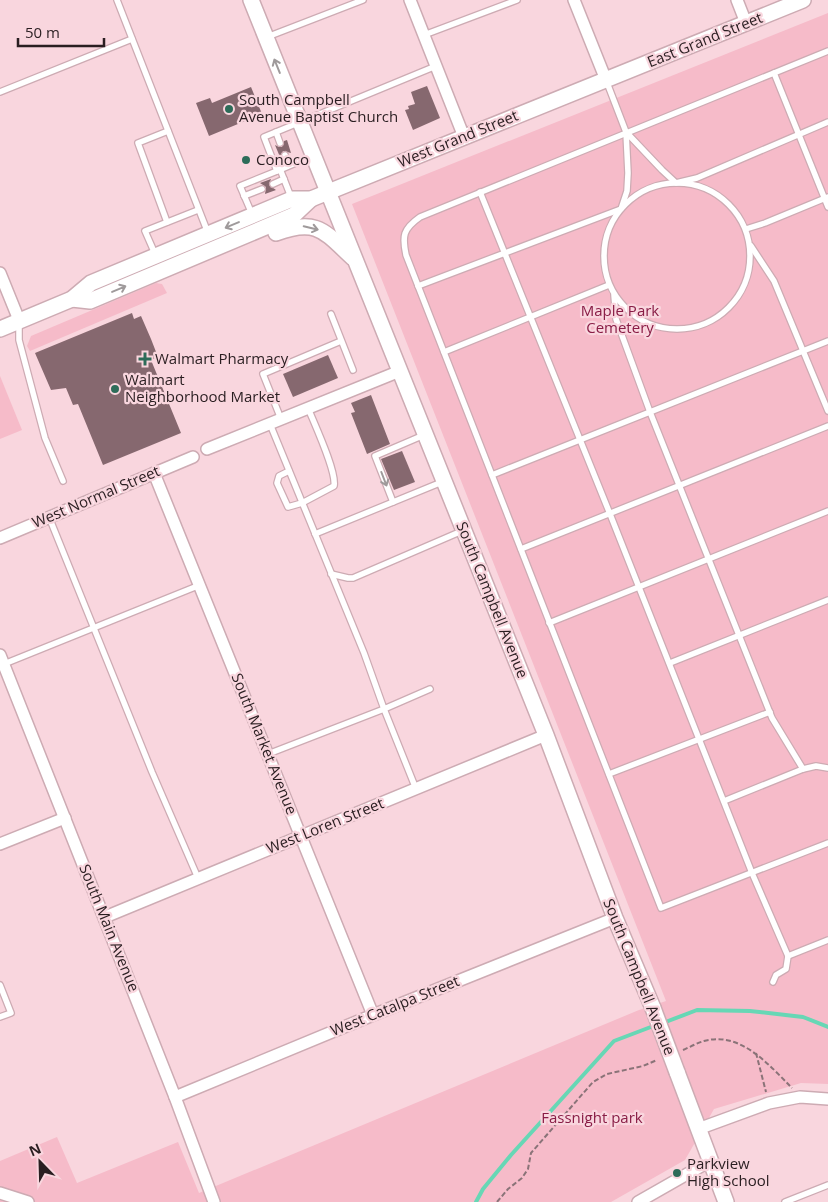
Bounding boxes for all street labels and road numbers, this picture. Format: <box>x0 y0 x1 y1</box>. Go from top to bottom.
street label: East Grand Street <box>644 7 765 71</box>
street label: West Grand Street <box>394 105 521 171</box>
street label: West Normal Street <box>29 460 163 532</box>
street label: South Campbell Avenue <box>452 518 533 681</box>
street label: South Market Avenue <box>227 670 302 817</box>
street label: West Loren Street <box>263 792 386 858</box>
street label: South Main Avenue <box>75 861 145 994</box>
street label: South Campbell Avenue <box>599 895 680 1058</box>
street label: West Catalpa Street <box>327 970 462 1040</box>

